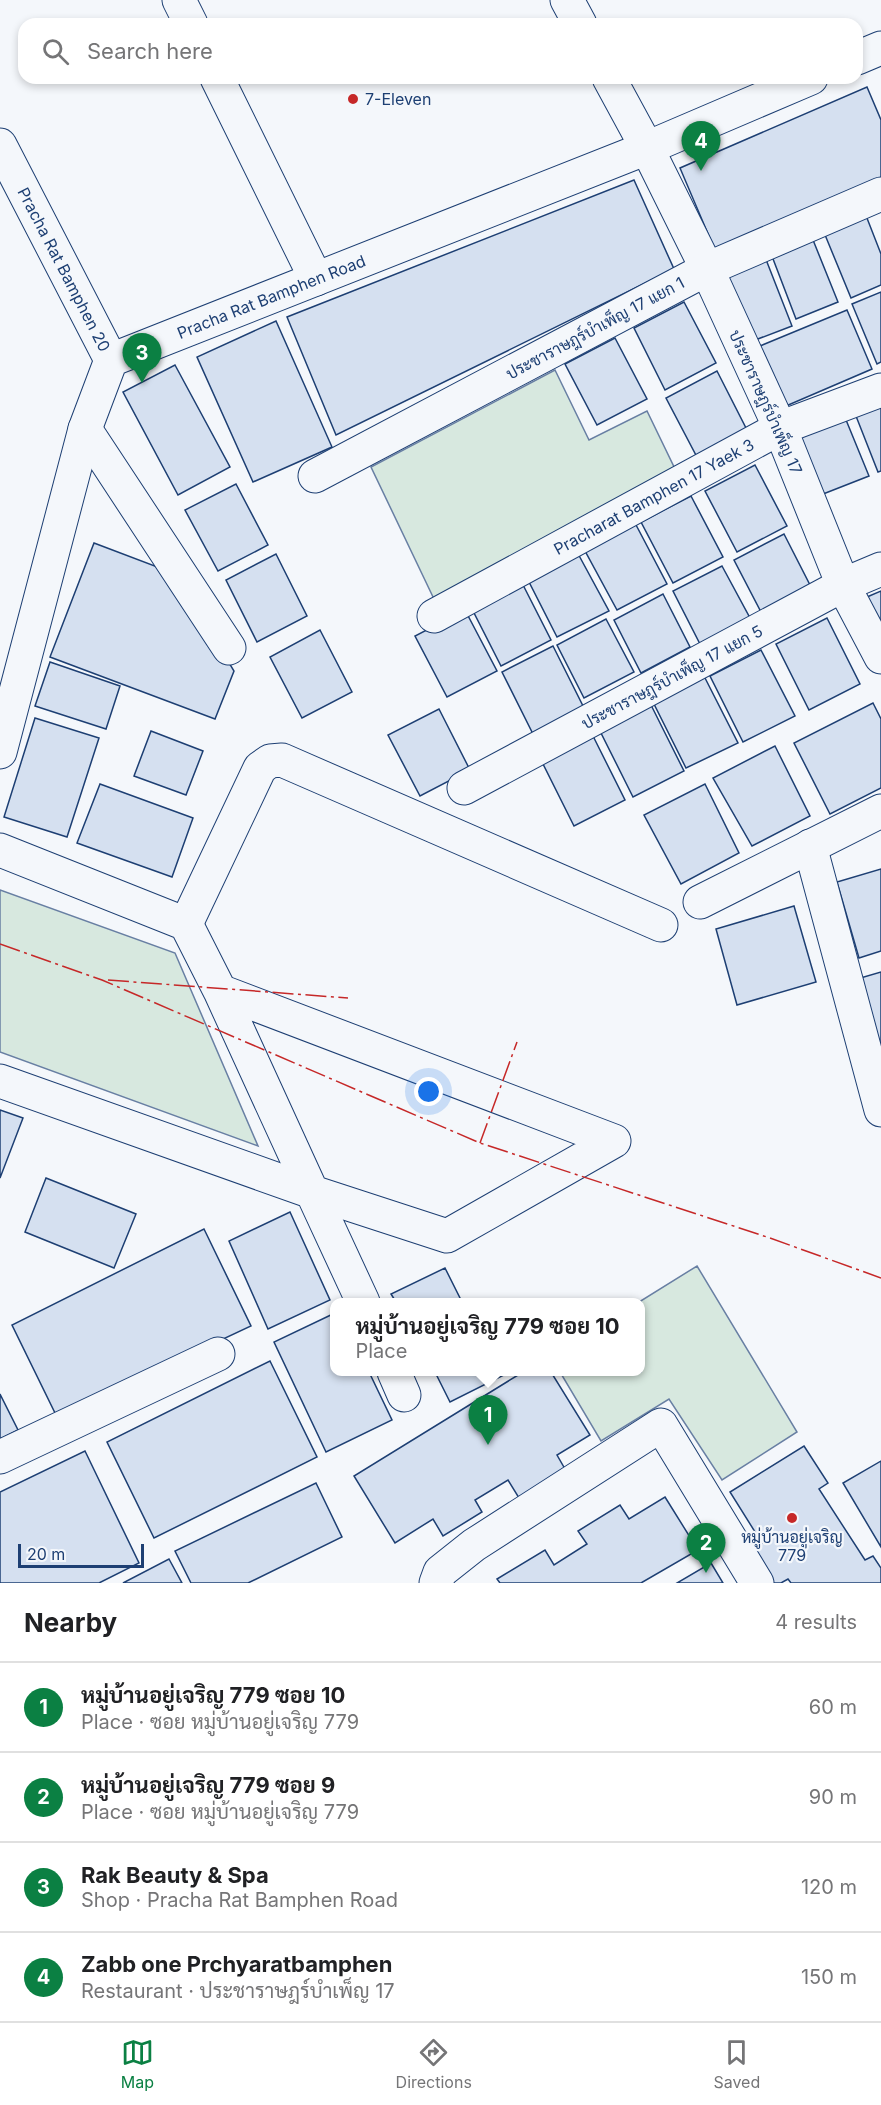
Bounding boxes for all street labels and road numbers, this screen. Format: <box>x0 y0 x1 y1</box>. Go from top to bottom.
street label: Pracha Rat Bamphen 20 <box>14 184 115 355</box>
street label: Pracha Rat Bamphen Road <box>174 250 368 343</box>
street label: ประชาราษฎร์บำเพ็ญ 17 แยก 1 <box>501 270 688 384</box>
street label: ประชาราษฎร์บำเพ็ญ 17 <box>724 325 810 478</box>
street label: Pracharat Bamphen 17 Yaek 3 <box>550 434 757 559</box>
street label: ประชาราษฎร์บำเพ็ญ 17 แยก 5 <box>577 618 767 734</box>

